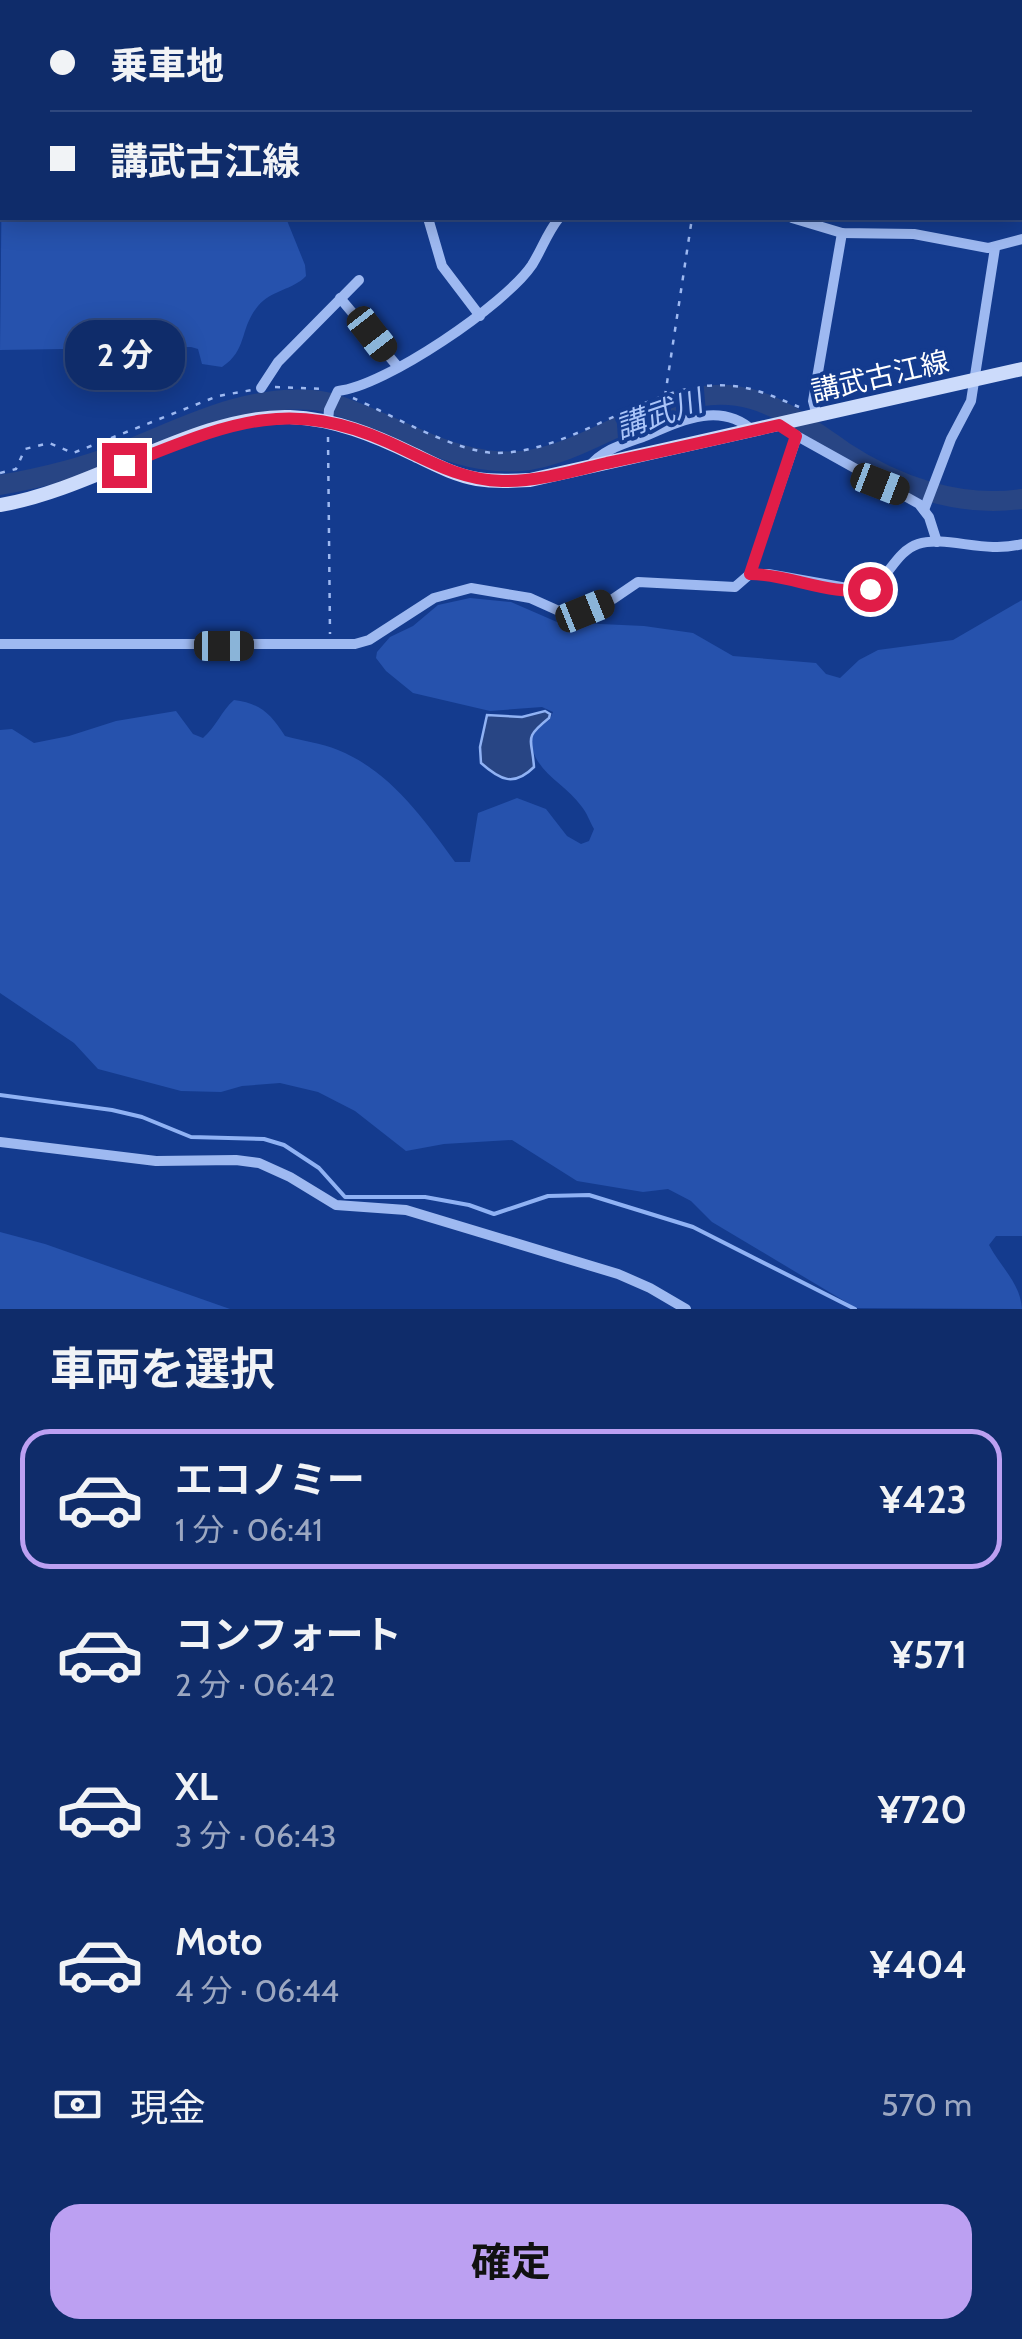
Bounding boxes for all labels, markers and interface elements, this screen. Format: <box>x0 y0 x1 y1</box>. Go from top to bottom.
text: 乗車地 <box>110 42 224 89</box>
text: 講武古江線 <box>110 138 300 185</box>
car <box>342 301 402 367</box>
callout: 2 分 <box>64 320 184 390</box>
text: 2 分 <box>97 335 153 374</box>
street label: 講武古江線 <box>808 344 952 408</box>
water label: 講武川 <box>610 381 710 446</box>
route end <box>102 443 147 488</box>
car <box>847 459 913 509</box>
route start <box>848 567 893 612</box>
car <box>552 586 618 636</box>
car <box>194 631 254 661</box>
text: 車両を選択 <box>50 1342 275 1396</box>
icon: car <box>55 1454 145 1544</box>
text: エコノミー <box>175 1456 365 1503</box>
text: ¥423 <box>880 1476 967 1523</box>
text: 1 分 · 06:41 <box>175 1510 323 1549</box>
icon: car <box>55 1609 145 1699</box>
text: コンフォート <box>175 1611 402 1658</box>
text: ¥571 <box>890 1631 967 1678</box>
text: 2 分 · 06:42 <box>175 1665 335 1704</box>
text: XL <box>175 1763 218 1810</box>
icon: car <box>55 1764 145 1854</box>
text: ¥720 <box>878 1786 967 1833</box>
text: 3 分 · 06:43 <box>175 1816 337 1855</box>
text: Moto <box>175 1918 262 1965</box>
icon: car <box>55 1919 145 2009</box>
text: ¥404 <box>870 1941 967 1988</box>
text: 4 分 · 06:44 <box>175 1971 339 2010</box>
icon: cash <box>50 2077 105 2132</box>
text: 現金 <box>130 2084 206 2131</box>
text: 570 m <box>881 2085 972 2124</box>
button: 確定 <box>50 2204 972 2319</box>

